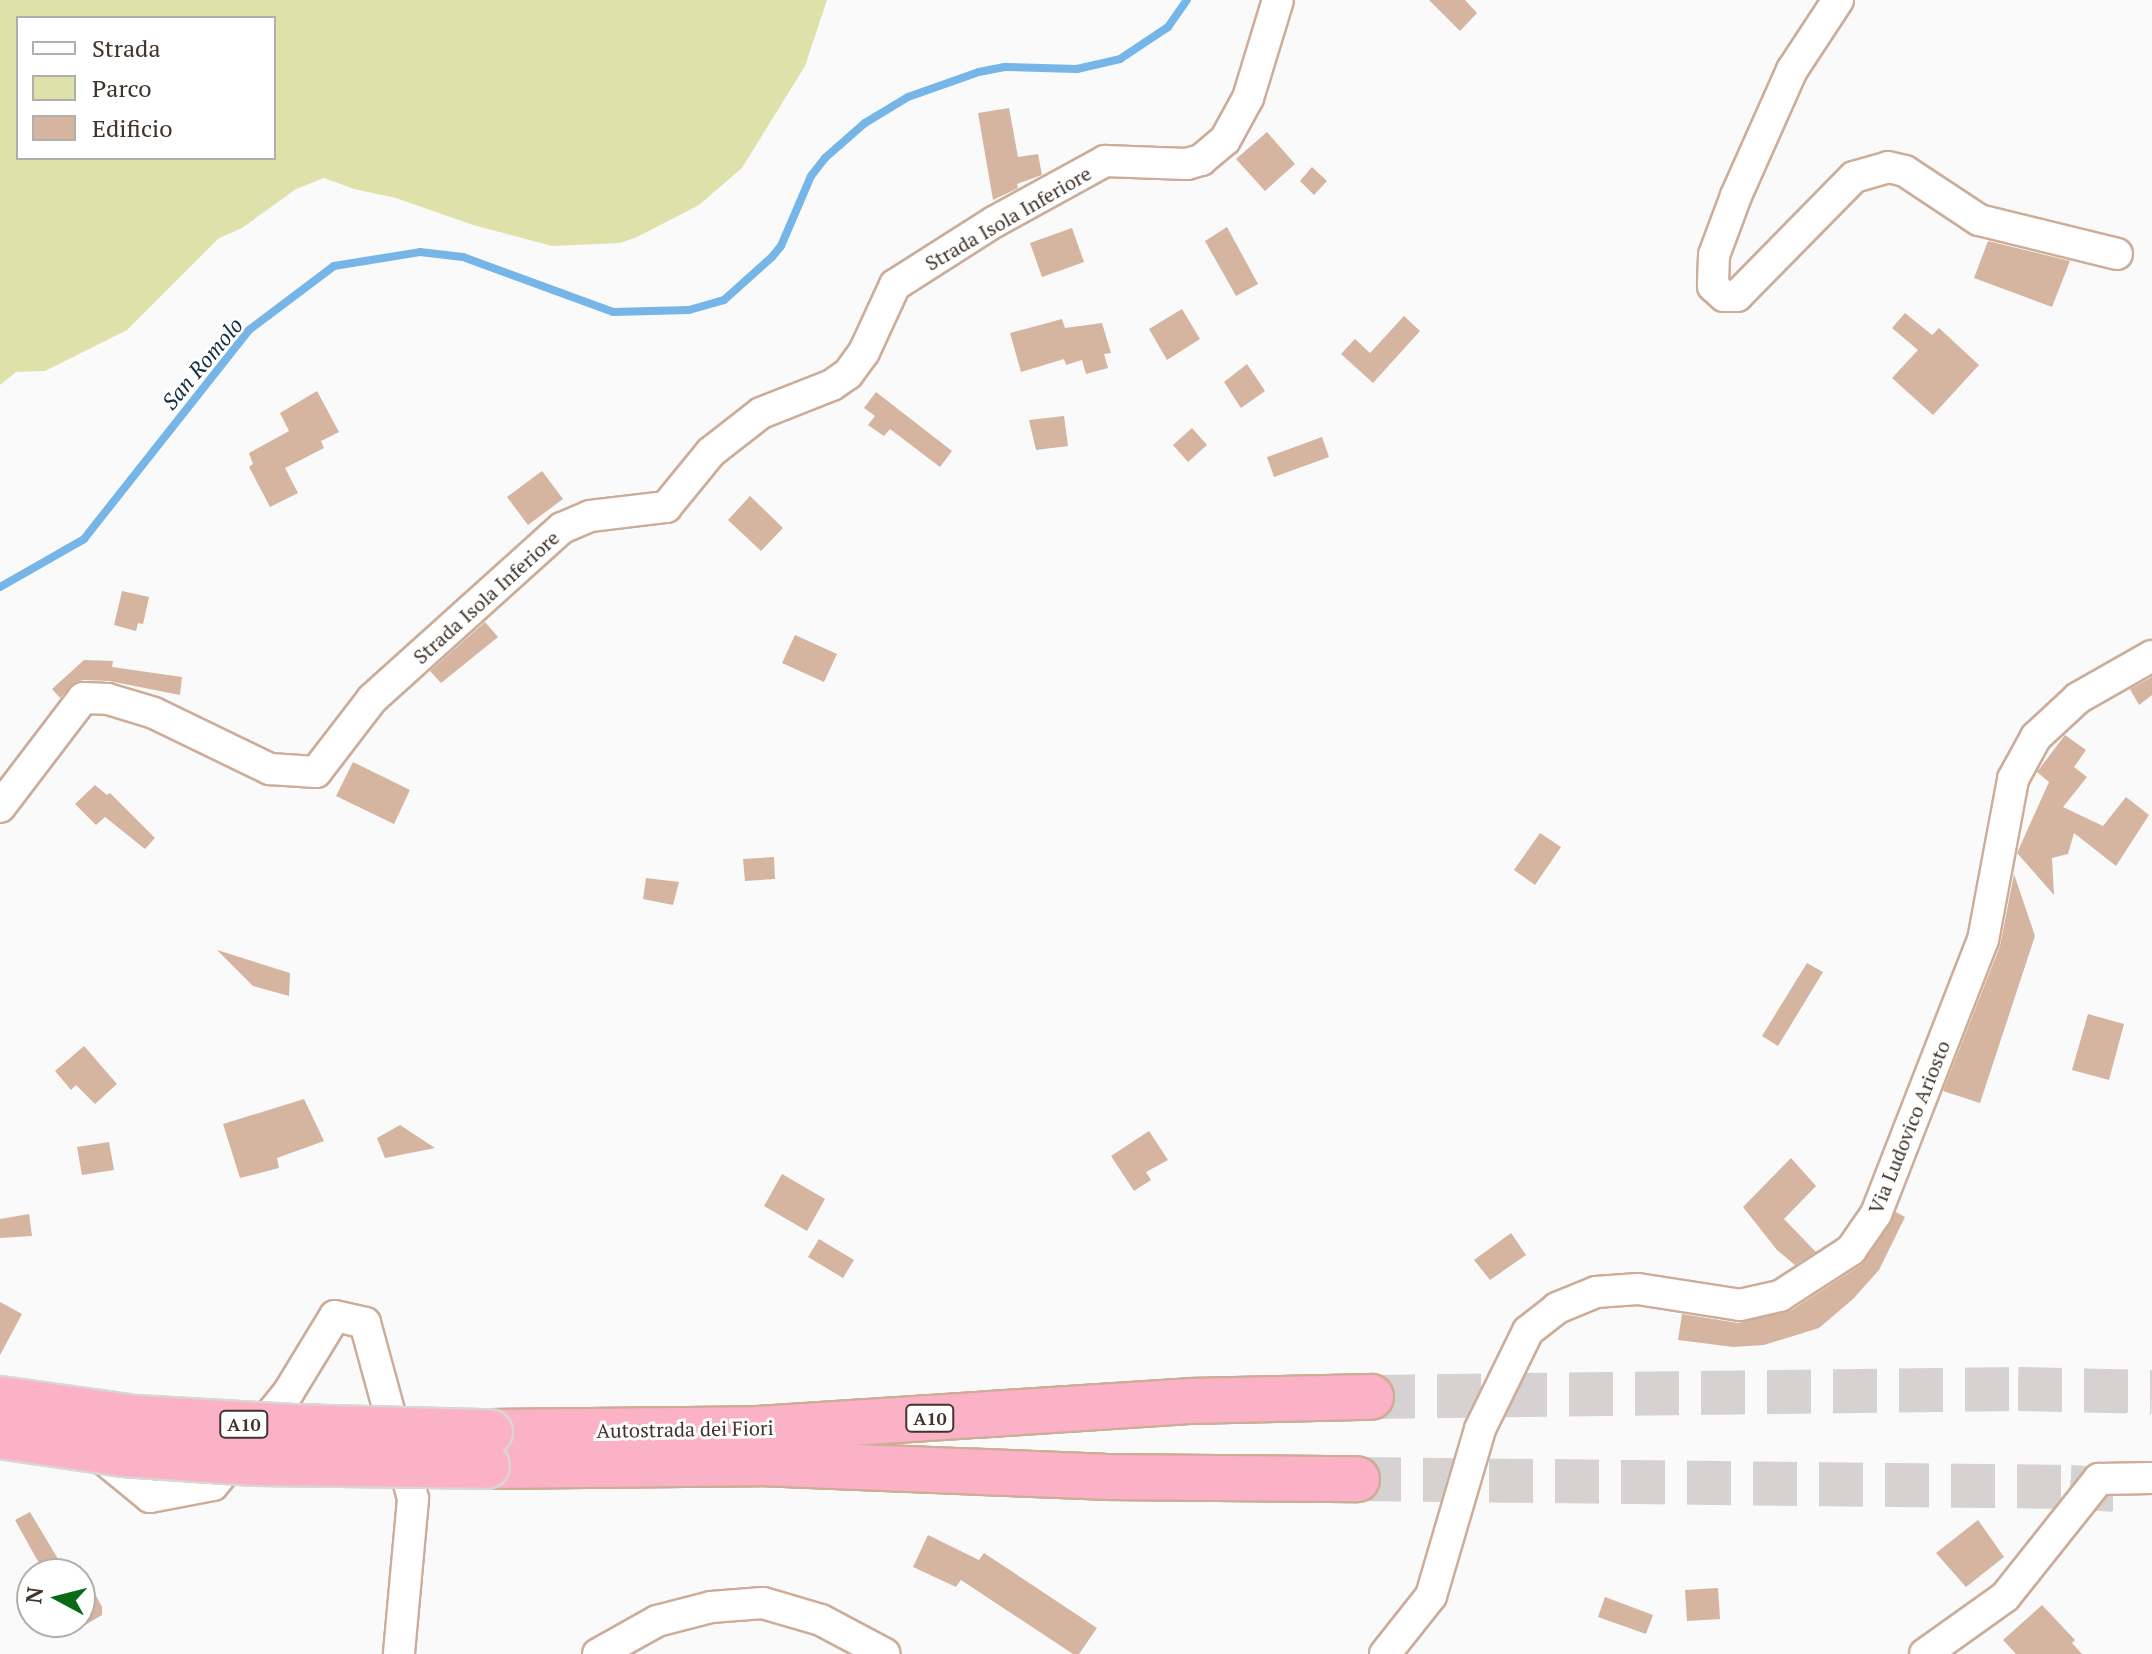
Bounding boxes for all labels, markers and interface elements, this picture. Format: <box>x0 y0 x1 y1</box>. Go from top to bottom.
legend <box>16 16 276 160</box>
text: Strada <box>92 32 161 64</box>
text: Parco <box>92 72 152 104</box>
text: Edificio <box>92 112 173 144</box>
street label: Strada Isola Inferiore <box>921 161 1095 275</box>
water label: San Romolo <box>156 312 248 414</box>
street label: Strada Isola Inferiore <box>408 525 564 669</box>
street label: Via Ludovico Ariosto <box>1863 1036 1955 1218</box>
road number: A10 <box>904 1404 956 1432</box>
road number: A10 <box>218 1410 270 1438</box>
street label: Autostrada dei Fiori <box>596 1415 774 1443</box>
north arrow <box>16 1558 96 1638</box>
text: N <box>18 1585 49 1605</box>

